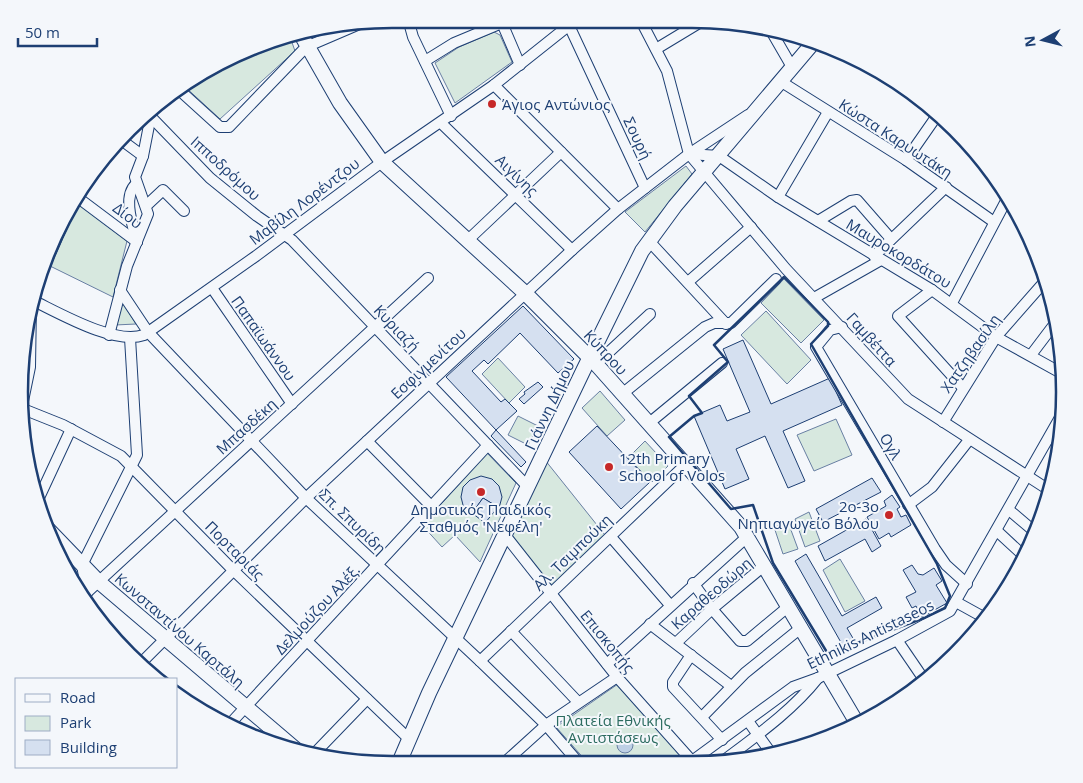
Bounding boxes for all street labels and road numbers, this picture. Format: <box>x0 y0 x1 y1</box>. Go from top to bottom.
street label: Κώστα Καρυωτάκη <box>835 94 957 182</box>
street label: Σουρή <box>619 113 657 163</box>
street label: Ιπποδρόμου <box>187 131 265 205</box>
street label: Αιγίνης <box>491 150 543 200</box>
street label: Μαβίλη Λορέντζου <box>245 153 363 249</box>
street label: Δίου <box>109 197 147 233</box>
street label: Μαυροκορδάτου <box>843 214 955 292</box>
street label: Παπαϊωάννου <box>227 292 301 384</box>
street label: Κυριαζή <box>370 300 424 356</box>
street label: Γαμβέττα <box>842 308 902 370</box>
street label: Χατζηβασίλη <box>936 310 1004 396</box>
street label: Εσφιγμενίτου <box>386 323 470 403</box>
street label: Κύπρου <box>580 325 632 379</box>
street label: Γιάννη Δήμου <box>519 357 579 453</box>
street label: Μπασδέκη <box>211 394 281 458</box>
street label: Ογλ <box>875 429 907 464</box>
street label: Σπ. Σπυρίδη <box>315 484 391 558</box>
street label: Αλ. Τσιμπούκη <box>528 509 616 595</box>
street label: Πορταριάς <box>201 516 269 584</box>
street label: Καραθεοδώρη <box>667 553 755 633</box>
street label: Δελμούζου Αλέξ. <box>270 560 364 658</box>
street label: Κωνσταντίνου Καρτάλη <box>111 568 249 692</box>
street label: Ethnikis Antistaseos <box>803 595 937 673</box>
street label: Επισκοπής <box>576 605 640 677</box>

